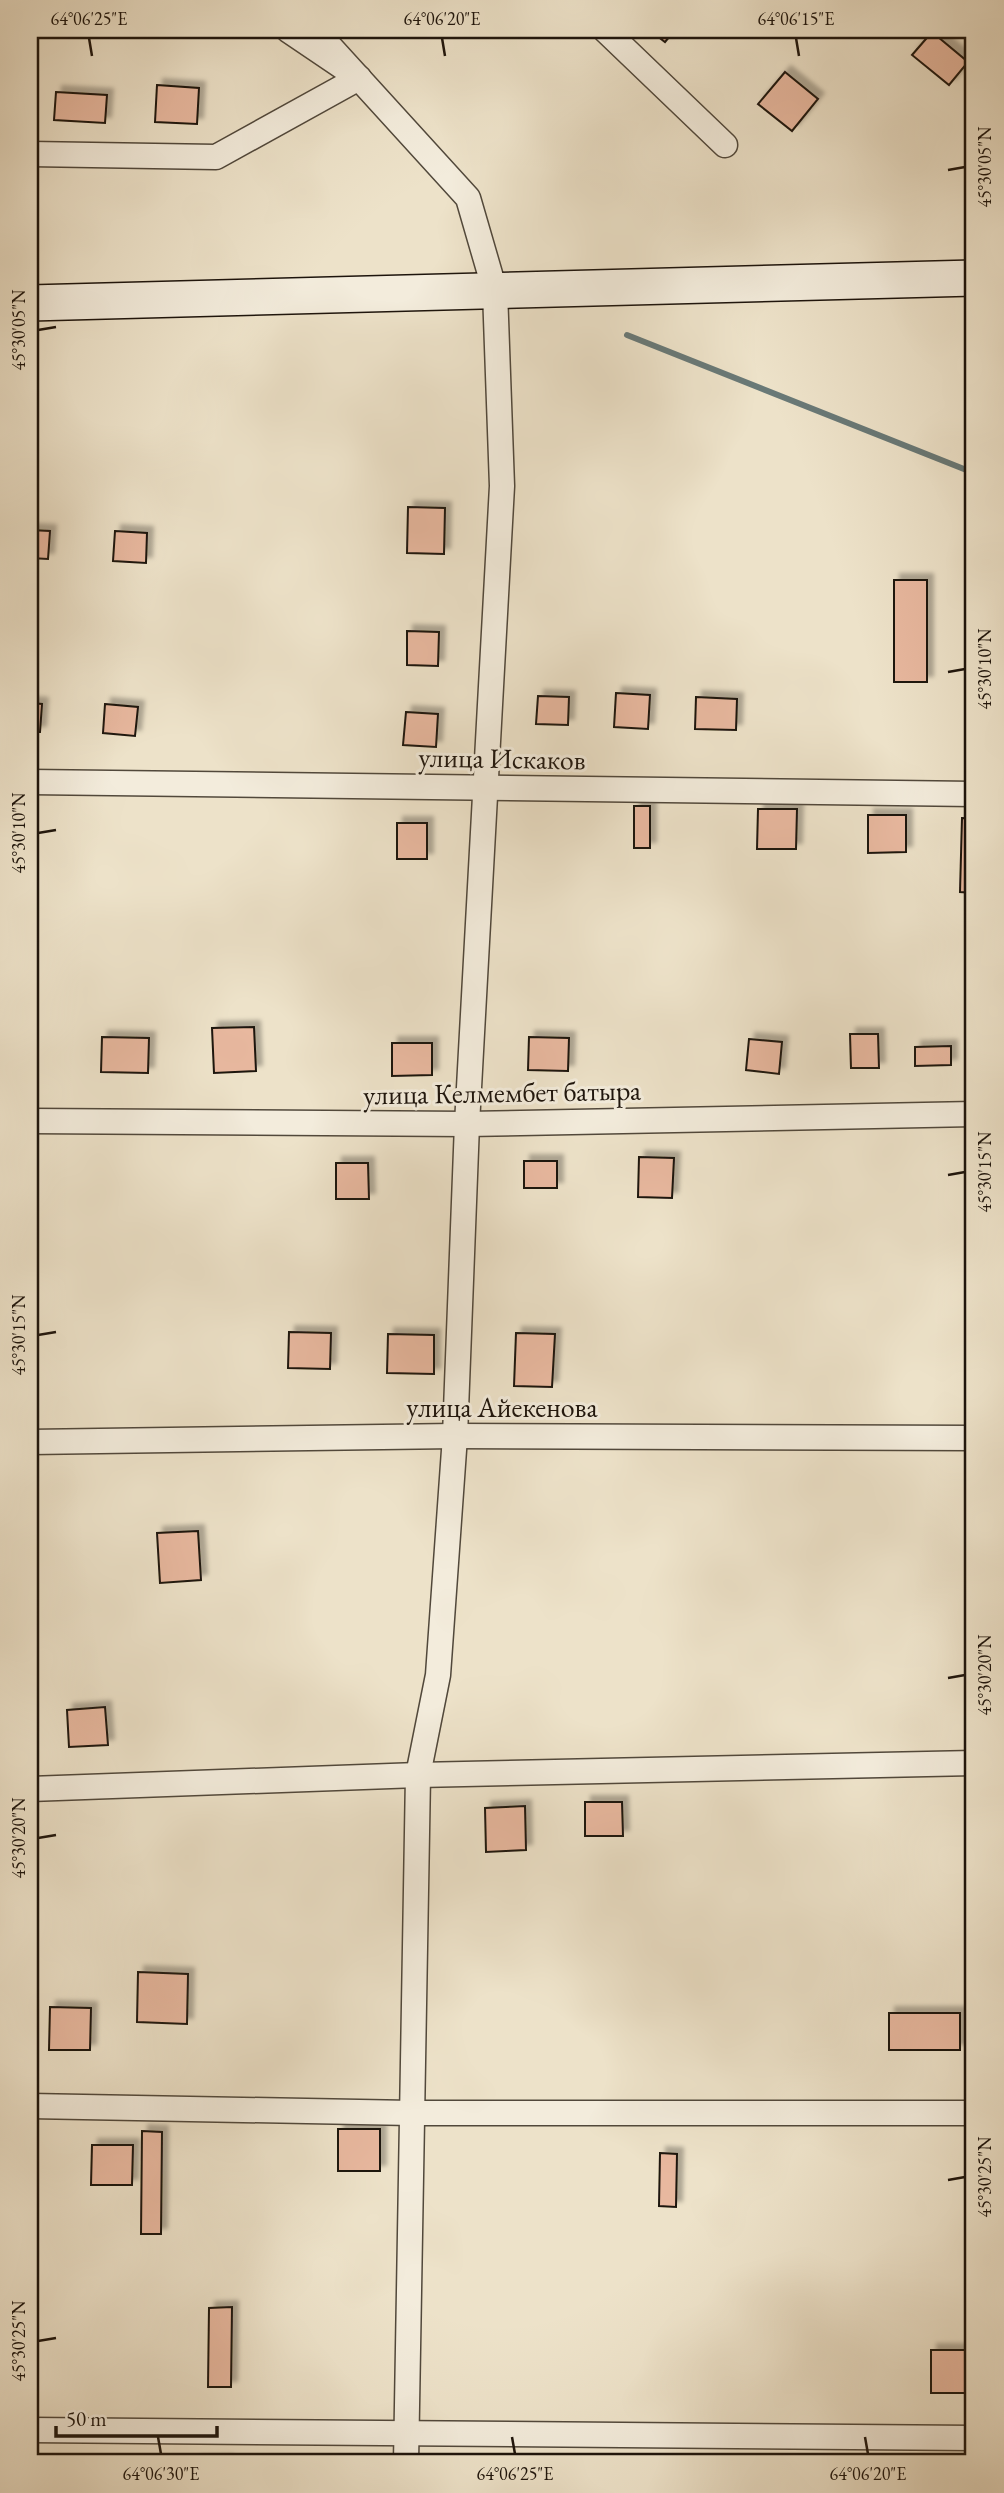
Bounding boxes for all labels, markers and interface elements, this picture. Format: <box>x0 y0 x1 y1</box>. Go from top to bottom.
text: 64°06'25"E <box>51 7 127 30</box>
text: 64°06'20"E <box>404 7 480 30</box>
text: 64°06'15"E <box>758 7 834 30</box>
text: 45°30'05"N <box>973 126 996 207</box>
text: 45°30'05"N <box>7 289 30 370</box>
text: 45°30'10"N <box>973 628 996 709</box>
street label: улица Искаков <box>418 739 586 777</box>
text: 45°30'10"N <box>7 792 30 873</box>
street label: улица Келмембет батыра <box>363 1072 642 1112</box>
text: 45°30'15"N <box>973 1131 996 1212</box>
text: 45°30'15"N <box>7 1294 30 1375</box>
street label: улица Айекенова <box>406 1389 598 1425</box>
text: 45°30'20"N <box>973 1634 996 1715</box>
text: 45°30'20"N <box>7 1797 30 1878</box>
text: 45°30'25"N <box>973 2136 996 2217</box>
text: 45°30'25"N <box>7 2300 30 2381</box>
scale bar <box>56 2395 217 2439</box>
text: 50 m <box>66 2405 107 2432</box>
text: 64°06'30"E <box>123 2462 199 2485</box>
text: 64°06'25"E <box>477 2462 553 2485</box>
text: 64°06'20"E <box>830 2462 906 2485</box>

